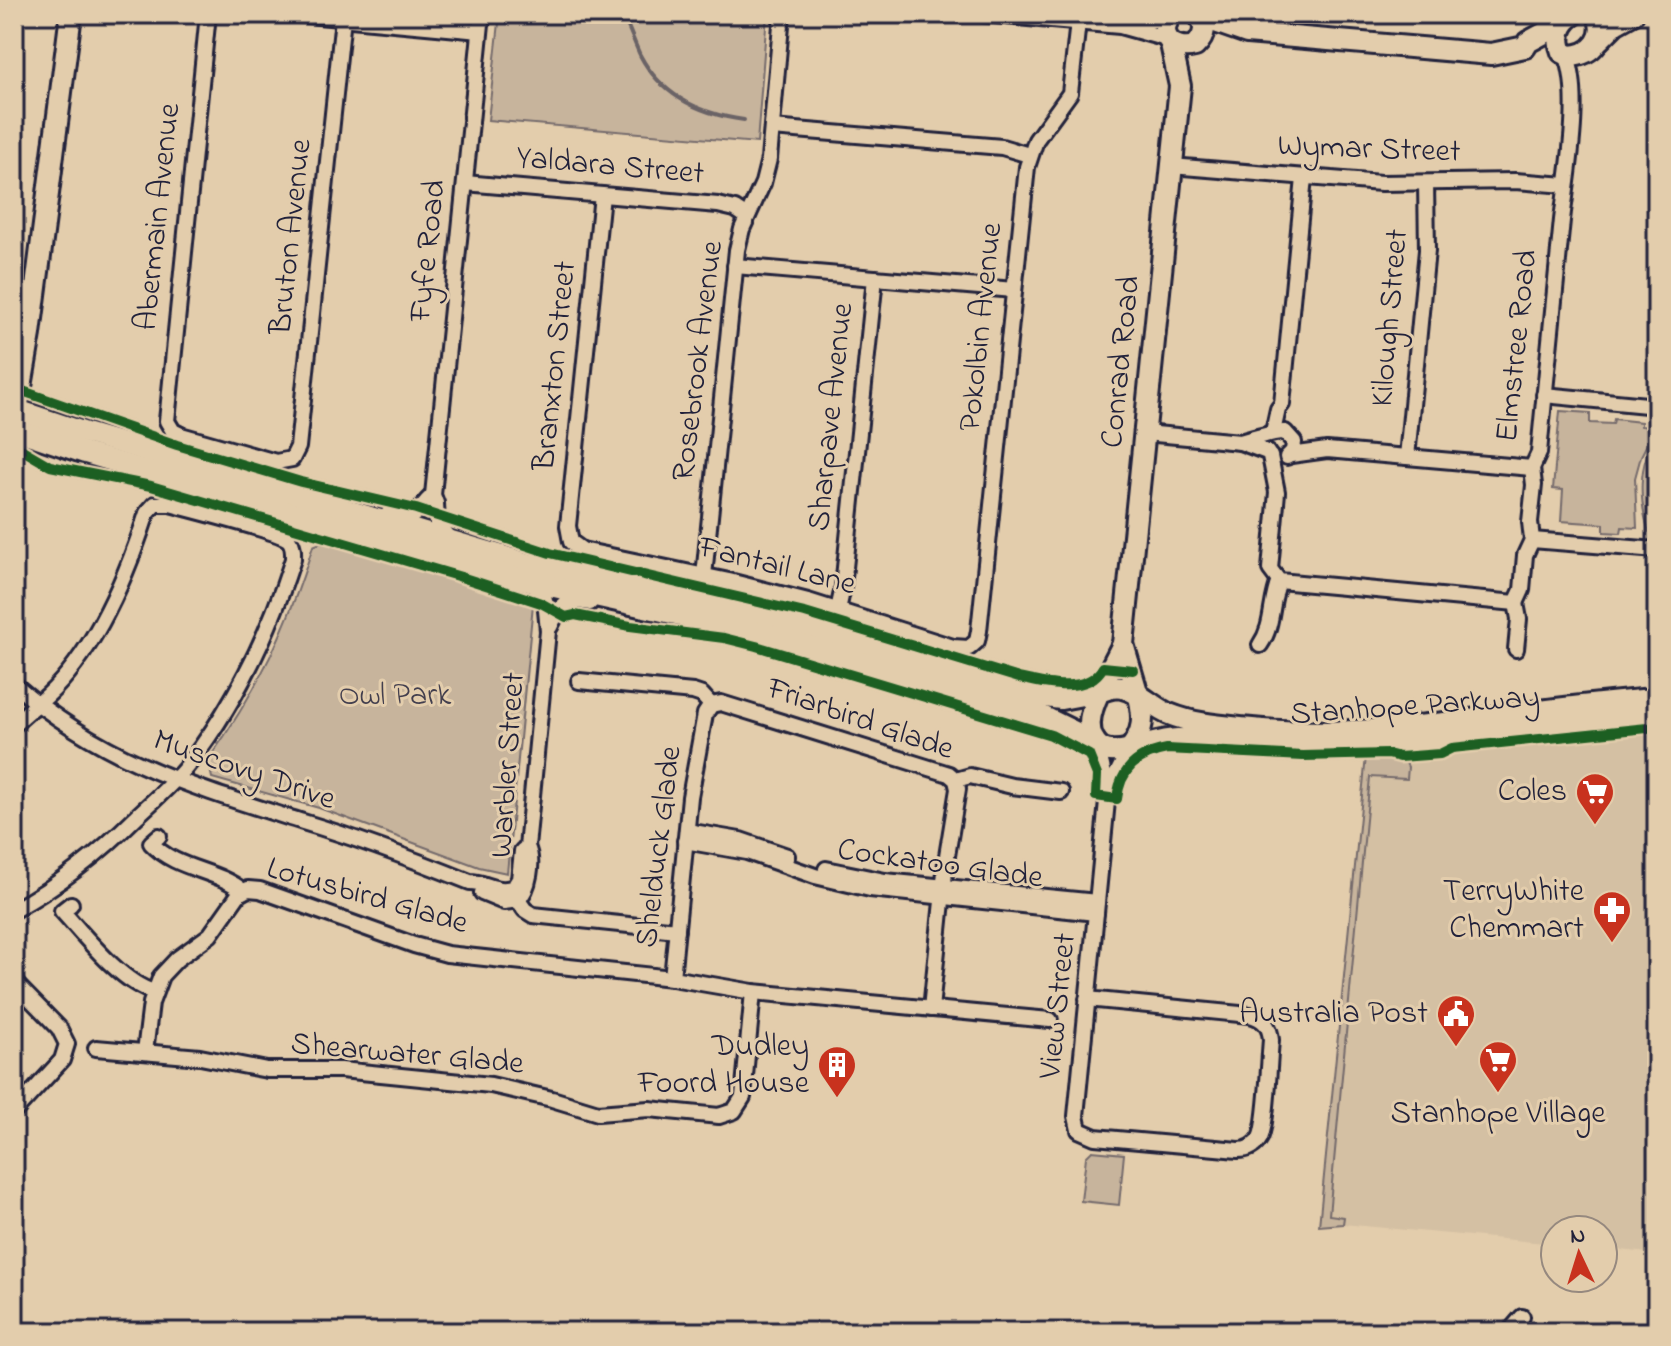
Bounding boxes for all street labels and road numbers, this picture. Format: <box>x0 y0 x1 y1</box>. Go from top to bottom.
street label: Abermain Avenue <box>124 100 194 333</box>
street label: Wymar Street <box>1277 123 1462 177</box>
street label: Yaldara Street <box>514 135 706 199</box>
street label: Bruton Avenue <box>258 136 326 338</box>
street label: Fyfe Road <box>398 178 460 325</box>
street label: Pokolbin Avenue <box>948 220 1016 434</box>
street label: Kilough Street <box>1360 227 1422 409</box>
street label: Rosebrook Avenue <box>661 237 737 484</box>
street label: Elmstree Road <box>1485 248 1551 444</box>
street label: Branxton Street <box>522 259 590 474</box>
street label: Conrad Road <box>1090 274 1154 450</box>
street label: Sharpave Avenue <box>797 300 867 533</box>
street label: Fantail Lane <box>693 525 861 609</box>
street label: Friarbird Glade <box>759 666 960 774</box>
street label: Warbler Street <box>479 670 539 860</box>
street label: Stanhope Parkway <box>1289 675 1541 739</box>
street label: Muscovy Drive <box>147 718 342 824</box>
street label: Shelduck Glade <box>624 743 696 951</box>
street label: Cockatoo Glade <box>834 827 1046 903</box>
street label: Lotusbird Glade <box>261 846 474 948</box>
street label: View Street <box>1028 931 1090 1082</box>
street label: Shearwater Glade <box>289 1021 526 1089</box>

